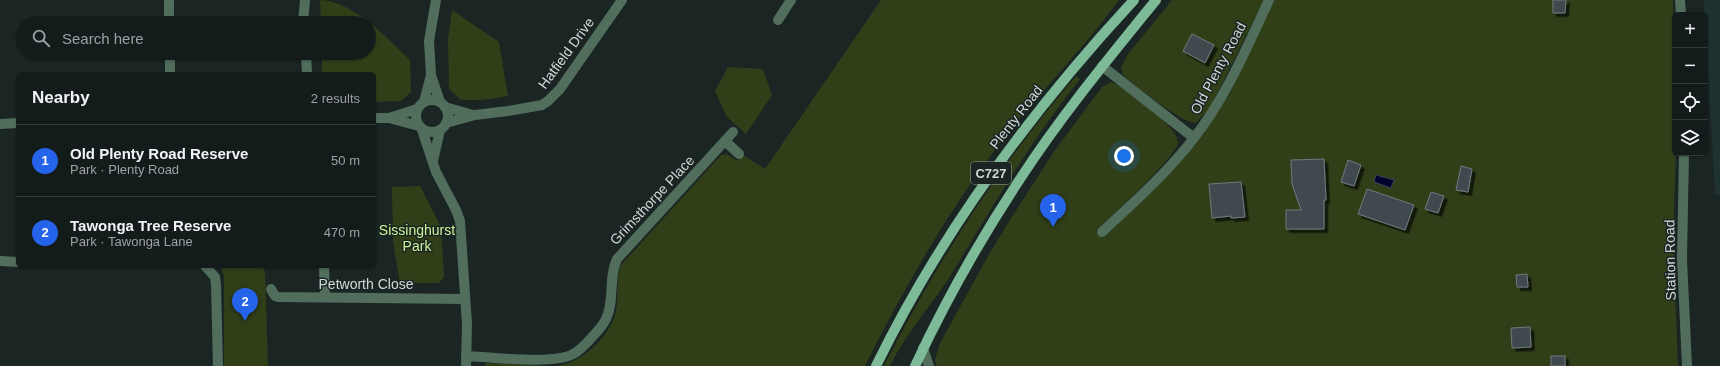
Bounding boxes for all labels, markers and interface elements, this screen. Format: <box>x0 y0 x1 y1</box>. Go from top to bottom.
map controls <box>1672 12 1708 156</box>
button: + <box>1672 12 1708 48</box>
street label: Hatfield Drive <box>535 14 597 92</box>
search box <box>16 16 376 60</box>
street label: Old Plenty Road <box>1187 19 1249 117</box>
icon: search <box>30 27 52 49</box>
text: Search here <box>62 30 144 47</box>
button: − <box>1672 48 1708 84</box>
street label: Plenty Road <box>986 82 1046 152</box>
button: locate <box>1672 84 1708 120</box>
text: Nearby <box>32 88 90 107</box>
text: 2 results <box>311 91 360 106</box>
button: layers <box>1672 120 1708 156</box>
text: Old Plenty Road Reserve <box>70 145 248 162</box>
your location <box>1114 146 1134 166</box>
street label: Grimsthorpe Place <box>607 152 698 248</box>
text: 1 <box>41 153 49 168</box>
text: 50 m <box>331 153 360 168</box>
text: Park · Plenty Road <box>70 162 179 177</box>
road number: C727 <box>971 162 1011 184</box>
pin: 1 <box>1040 194 1066 227</box>
text: Tawonga Tree Reserve <box>70 217 231 234</box>
street label: Station Road <box>1661 219 1679 301</box>
park label: Sissinghurst Park <box>379 222 455 254</box>
text: 2 <box>41 225 49 240</box>
text: 470 m <box>324 225 360 240</box>
text: Park · Tawonga Lane <box>70 234 193 249</box>
street label: Petworth Close <box>319 276 414 292</box>
pin: 2 <box>232 288 258 321</box>

